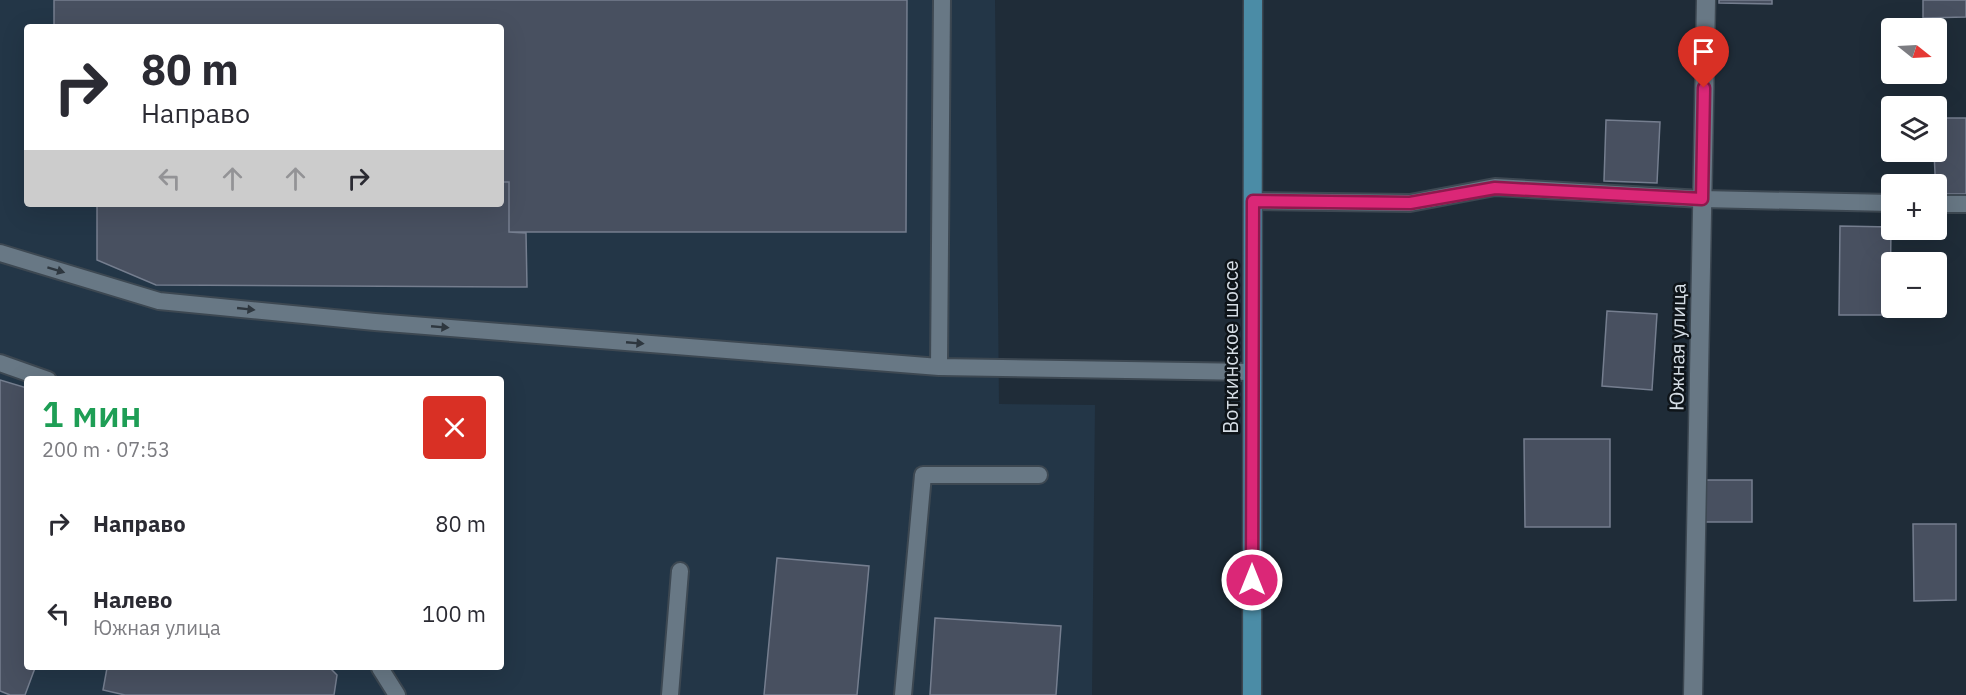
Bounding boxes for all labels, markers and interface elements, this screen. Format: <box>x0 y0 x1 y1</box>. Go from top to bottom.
north arrow <box>1881 18 1947 84</box>
map controls <box>1881 18 1947 318</box>
pin <box>1678 26 1729 88</box>
icon: arrive <box>1687 35 1720 68</box>
text: 80 m <box>141 42 239 97</box>
icon: right <box>42 48 120 126</box>
text: Направо <box>141 95 250 130</box>
button: layers <box>1881 96 1947 162</box>
icon: left <box>153 162 186 195</box>
icon: ahead <box>216 162 249 195</box>
icon: ahead <box>279 162 312 195</box>
icon: right <box>342 162 375 195</box>
button: + <box>1881 174 1947 240</box>
button: − <box>1881 252 1947 318</box>
street label: Воткинское шоссе <box>1217 260 1244 434</box>
one-way arrow <box>47 266 65 275</box>
street label: Южная улица <box>1662 283 1692 411</box>
one-way arrow <box>237 304 256 314</box>
one-way arrow <box>431 322 450 332</box>
one-way arrow <box>625 338 644 347</box>
text: 1 мин <box>42 390 141 437</box>
button: close <box>423 396 486 459</box>
text: 200 m · 07:53 <box>42 436 170 463</box>
icon: right <box>42 507 75 540</box>
text: Направо <box>93 509 186 538</box>
text: 80 m <box>435 509 486 538</box>
position arrow <box>1220 548 1284 612</box>
text: Налево <box>93 585 172 614</box>
icon: left <box>42 597 75 630</box>
text: 100 m <box>422 599 486 628</box>
text: Южная улица <box>93 614 221 641</box>

